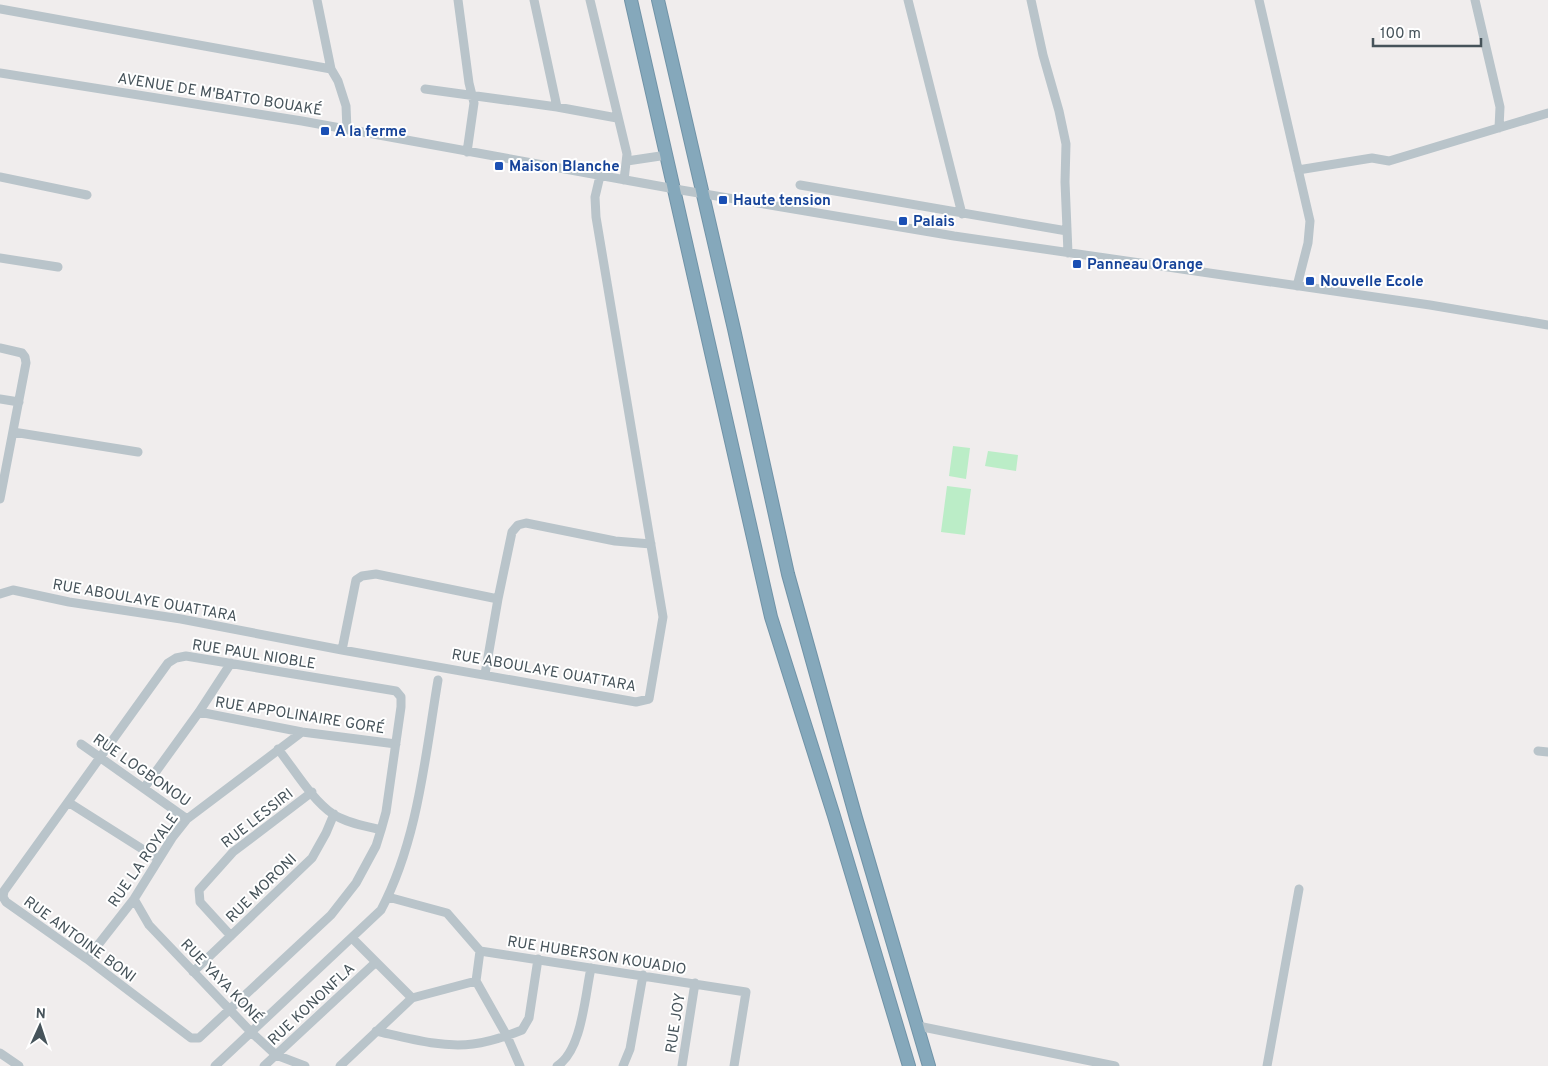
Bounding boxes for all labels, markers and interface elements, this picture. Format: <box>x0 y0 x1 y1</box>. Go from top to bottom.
scale bar <box>1373 15 1480 47</box>
text: 100 m <box>1380 25 1421 44</box>
street label: AVENUE DE M'BATTO BOUAKÉ <box>116 69 324 121</box>
place label: A la ferme <box>335 123 407 142</box>
marker: A la ferme <box>319 125 331 137</box>
place label: Maison Blanche <box>509 158 620 177</box>
marker: Maison Blanche <box>493 160 505 172</box>
place label: Haute tension <box>733 192 831 211</box>
marker: Haute tension <box>717 194 729 206</box>
place label: Palais <box>913 213 955 232</box>
marker: Palais <box>897 215 909 227</box>
place label: Panneau Orange <box>1087 256 1203 275</box>
marker: Panneau Orange <box>1071 258 1083 270</box>
place label: Nouvelle Ecole <box>1320 273 1424 292</box>
marker: Nouvelle Ecole <box>1304 275 1316 287</box>
street label: RUE ABOULAYE OUATTARA <box>51 576 238 627</box>
street label: RUE PAUL NIOBLE <box>191 636 317 675</box>
street label: RUE ABOULAYE OUATTARA <box>450 646 637 697</box>
street label: RUE APPOLINAIRE GORÉ <box>214 693 386 739</box>
street label: RUE LOGBONOU <box>89 731 194 812</box>
street label: RUE LESSIRI <box>218 785 298 853</box>
street label: RUE LA ROYALE <box>105 810 184 911</box>
street label: RUE MORONI <box>223 851 301 928</box>
street label: RUE ANTOINE BONI <box>19 893 139 987</box>
street label: RUE HUBERSON KOUADIO <box>506 933 688 980</box>
street label: RUE YAYA KONÉ <box>176 935 267 1028</box>
street label: RUE KONONFLA <box>265 960 360 1050</box>
street label: RUE JOY <box>662 991 691 1055</box>
north arrow <box>15 1001 65 1051</box>
text: N <box>35 1006 46 1023</box>

